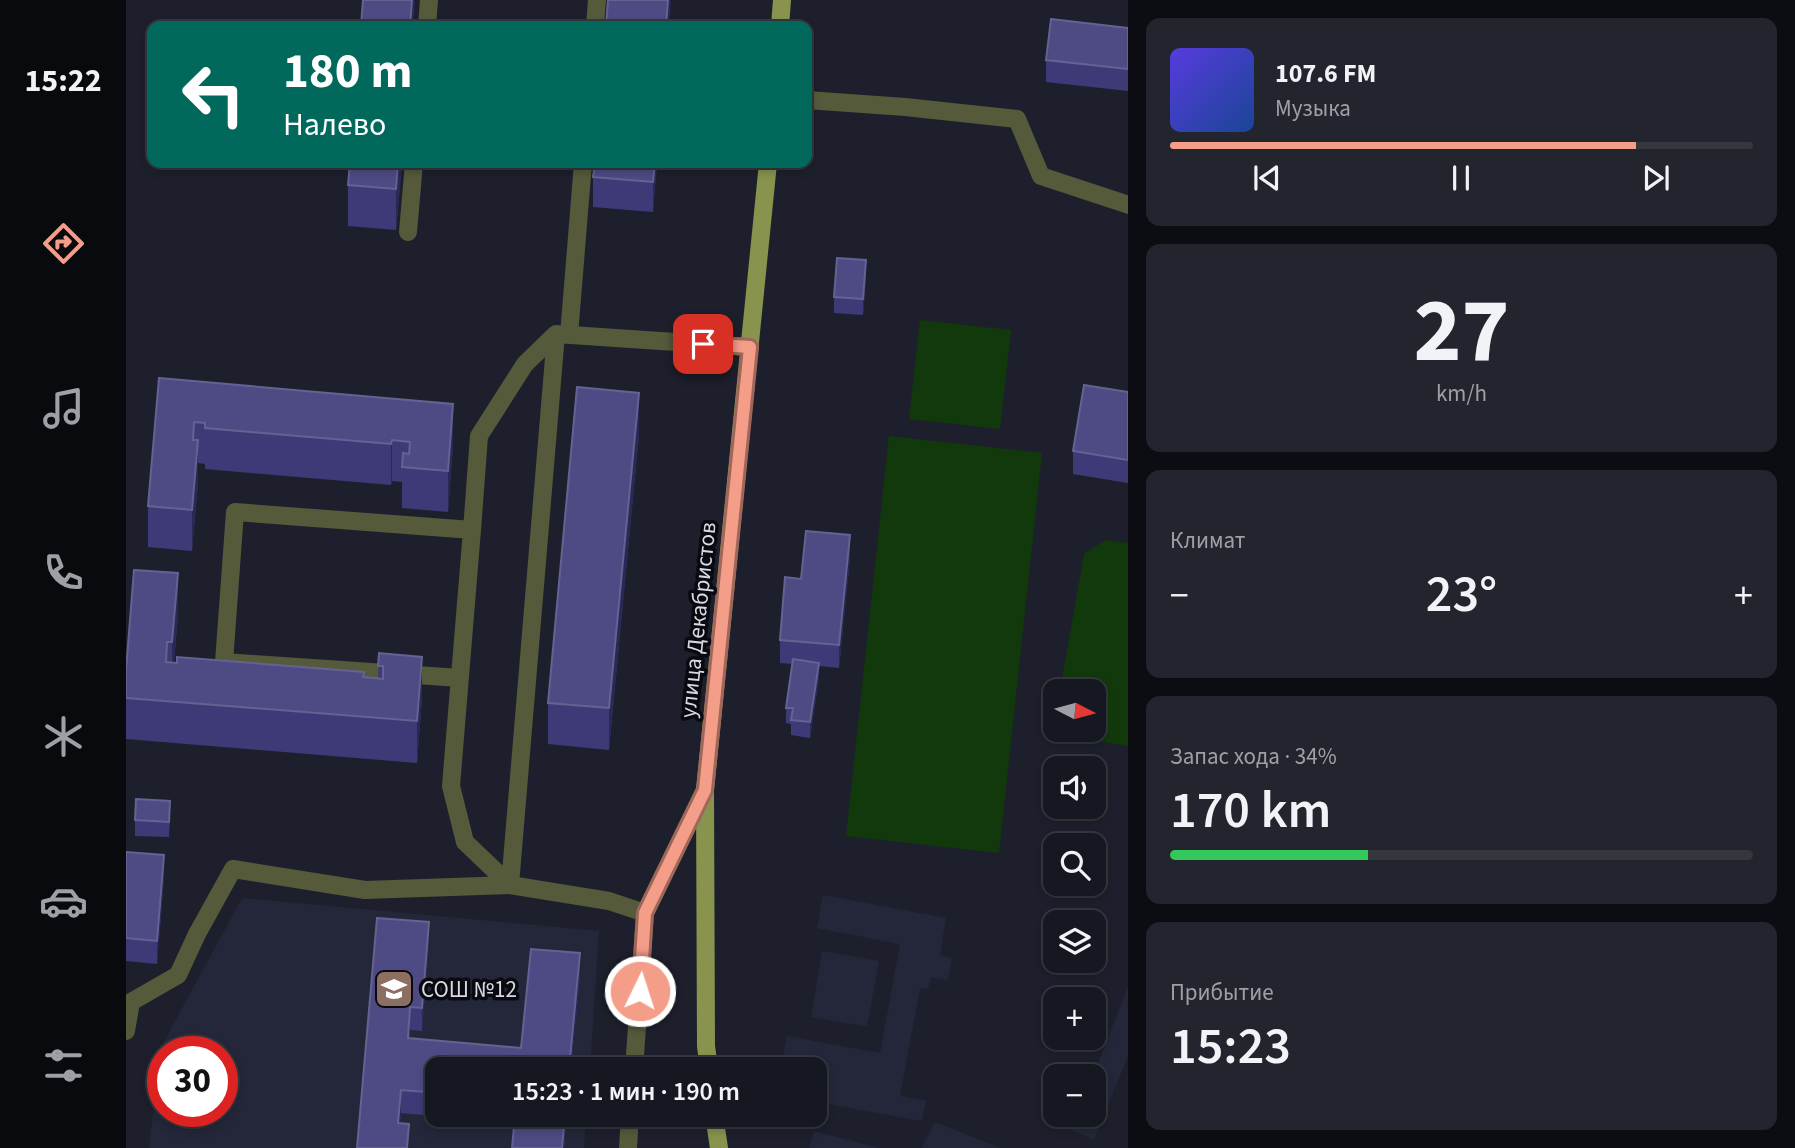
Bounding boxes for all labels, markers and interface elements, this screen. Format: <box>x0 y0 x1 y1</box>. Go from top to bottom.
text: 180 m <box>283 37 412 107</box>
icon: left <box>168 49 259 140</box>
text: 107.6 FM <box>1275 55 1376 92</box>
text: 15:22 <box>24 58 102 104</box>
text: Музыка <box>1275 92 1351 125</box>
text: Налево <box>283 102 386 148</box>
icon: previous <box>1248 159 1286 197</box>
icon: pause <box>1442 159 1480 197</box>
icon: next <box>1637 159 1675 197</box>
icon: directions <box>39 219 88 268</box>
text: 27 <box>1413 267 1510 396</box>
pin <box>673 314 733 374</box>
icon: arrive <box>684 325 722 363</box>
text: km/h <box>1436 377 1487 410</box>
icon: music <box>39 384 88 433</box>
street label: улица Декабристов <box>671 520 725 720</box>
text: Климат <box>1170 524 1245 557</box>
icon: phone <box>39 548 88 597</box>
text: 23° <box>1426 558 1497 632</box>
text: − <box>1170 569 1189 623</box>
text: + <box>1734 569 1753 623</box>
north arrow <box>1043 679 1106 742</box>
map controls <box>1043 679 1106 1127</box>
icon: climate <box>39 712 88 761</box>
text: Запас хода · 34% <box>1170 740 1337 773</box>
button: sound <box>1043 756 1106 819</box>
text: 170 km <box>1170 774 1331 848</box>
button: search <box>1043 833 1106 896</box>
icon: car <box>39 877 88 926</box>
button: layers <box>1043 910 1106 973</box>
position arrow <box>603 954 677 1028</box>
school or university icon: СОШ №12 <box>373 968 415 1010</box>
place label: СОШ №12 <box>421 973 517 1006</box>
text: Прибытие <box>1170 976 1274 1009</box>
button: + <box>1043 987 1106 1050</box>
text: 15:23 <box>1170 1010 1291 1084</box>
speed limit sign: 30 <box>147 1036 238 1127</box>
icon: filters <box>39 1041 88 1090</box>
button: − <box>1043 1064 1106 1127</box>
text: 15:23 · 1 мин · 190 m <box>512 1073 740 1110</box>

